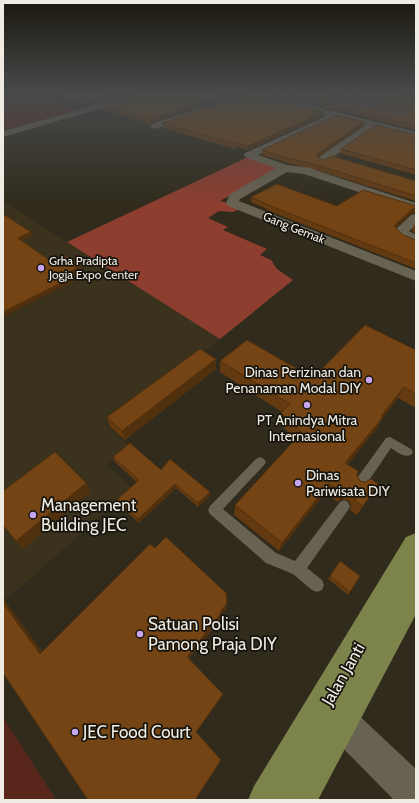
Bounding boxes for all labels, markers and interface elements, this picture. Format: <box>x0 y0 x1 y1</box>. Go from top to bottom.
street label: Gang Gemak <box>261 208 328 247</box>
place label: Grha Pradipta Jogja Expo Center <box>48 253 138 282</box>
marker: Grha Pradipta Jogja Expo Center <box>36 263 46 273</box>
place label: Dinas Perizinan dan Penanaman Modal DIY <box>225 363 362 397</box>
marker: Dinas Perizinan dan Penanaman Modal DIY <box>364 375 374 385</box>
marker: PT Anindya Mitra Internasional <box>302 400 312 410</box>
place label: PT Anindya Mitra Internasional <box>257 411 358 445</box>
place label: Dinas Pariwisata DIY <box>306 466 391 500</box>
marker: Dinas Pariwisata DIY <box>293 478 303 488</box>
place label: Management Building JEC <box>41 495 137 535</box>
marker: Management Building JEC <box>28 510 38 520</box>
place label: Satuan Polisi Pamong Praja DIY <box>148 614 277 655</box>
marker: Satuan Polisi Pamong Praja DIY <box>135 629 145 639</box>
street label: Jalan Janti <box>317 639 369 710</box>
place label: JEC Food Court <box>82 722 191 742</box>
marker: JEC Food Court <box>70 727 80 737</box>

